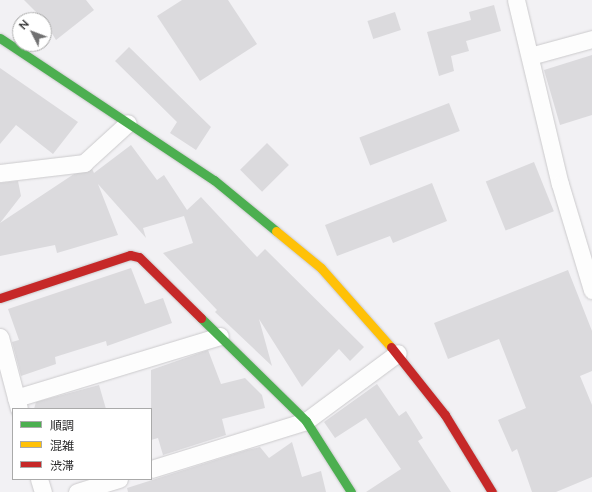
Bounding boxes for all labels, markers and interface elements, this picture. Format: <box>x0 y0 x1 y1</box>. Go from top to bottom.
north arrow <box>12 12 52 52</box>
text: N <box>16 17 31 32</box>
legend <box>12 408 152 480</box>
text: 順調 <box>50 418 74 433</box>
text: 混雑 <box>50 438 74 453</box>
text: 渋滞 <box>50 458 74 473</box>

